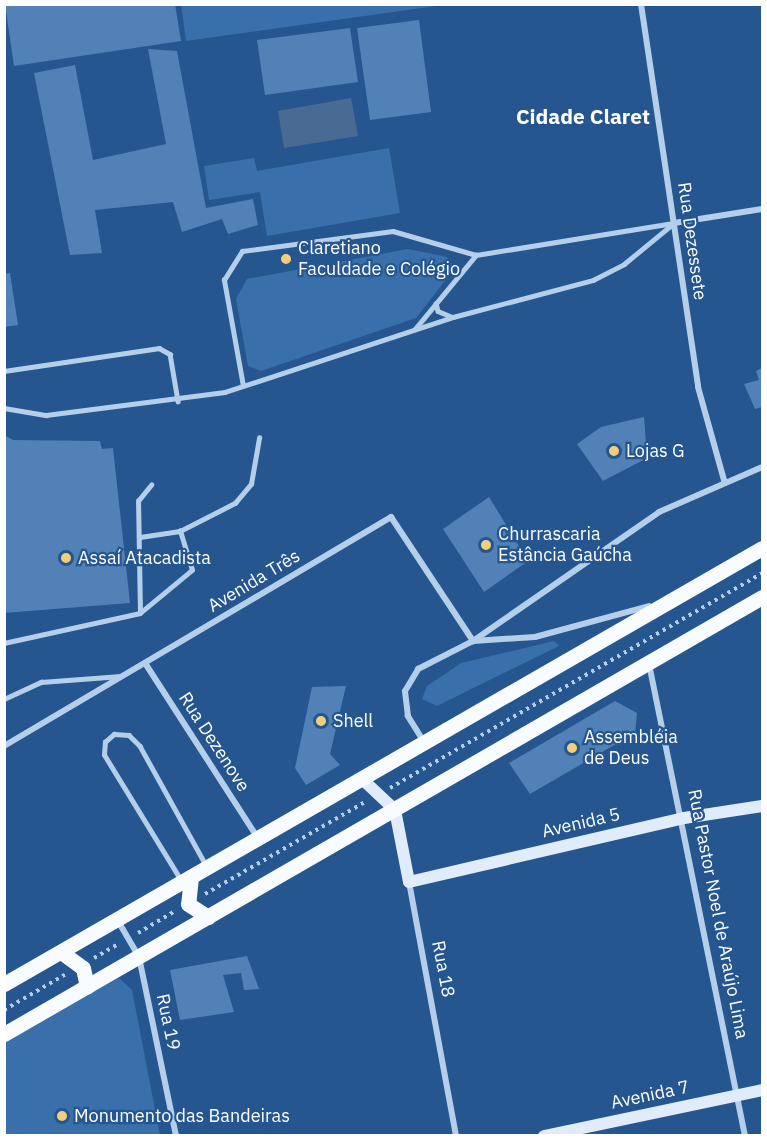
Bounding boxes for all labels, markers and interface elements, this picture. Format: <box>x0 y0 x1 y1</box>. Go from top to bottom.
district label: Cidade Claret <box>516 103 650 129</box>
street label: Rua Dezessete <box>673 181 711 301</box>
place label: Claretiano Faculdade e Colégio <box>298 238 460 280</box>
marker: Claretiano Faculdade e Colégio <box>279 252 293 266</box>
place label: Lojas G <box>626 440 685 462</box>
marker: Lojas G <box>607 444 621 458</box>
place label: Churrascaria Estância Gaúcha <box>498 524 632 566</box>
marker: Churrascaria Estância Gaúcha <box>479 538 493 552</box>
street label: Avenida Três <box>204 545 304 617</box>
place label: Assaí Atacadista <box>78 547 211 569</box>
marker: Assaí Atacadista <box>59 551 73 565</box>
street label: Rua Dezenove <box>174 688 254 796</box>
place label: Shell <box>333 710 373 732</box>
marker: Shell <box>314 714 328 728</box>
place label: Assembléia de Deus <box>584 727 678 770</box>
marker: Assembléia de Deus <box>565 741 579 755</box>
street label: Rua Pastor Noel de Araújo Lima <box>683 787 753 1041</box>
street label: Avenida 5 <box>540 804 622 842</box>
street label: Rua 18 <box>427 939 459 999</box>
street label: Rua 19 <box>151 992 185 1052</box>
street label: Avenida 7 <box>609 1076 691 1114</box>
place label: Monumento das Bandeiras <box>74 1105 290 1127</box>
marker: Monumento das Bandeiras <box>55 1109 69 1123</box>

